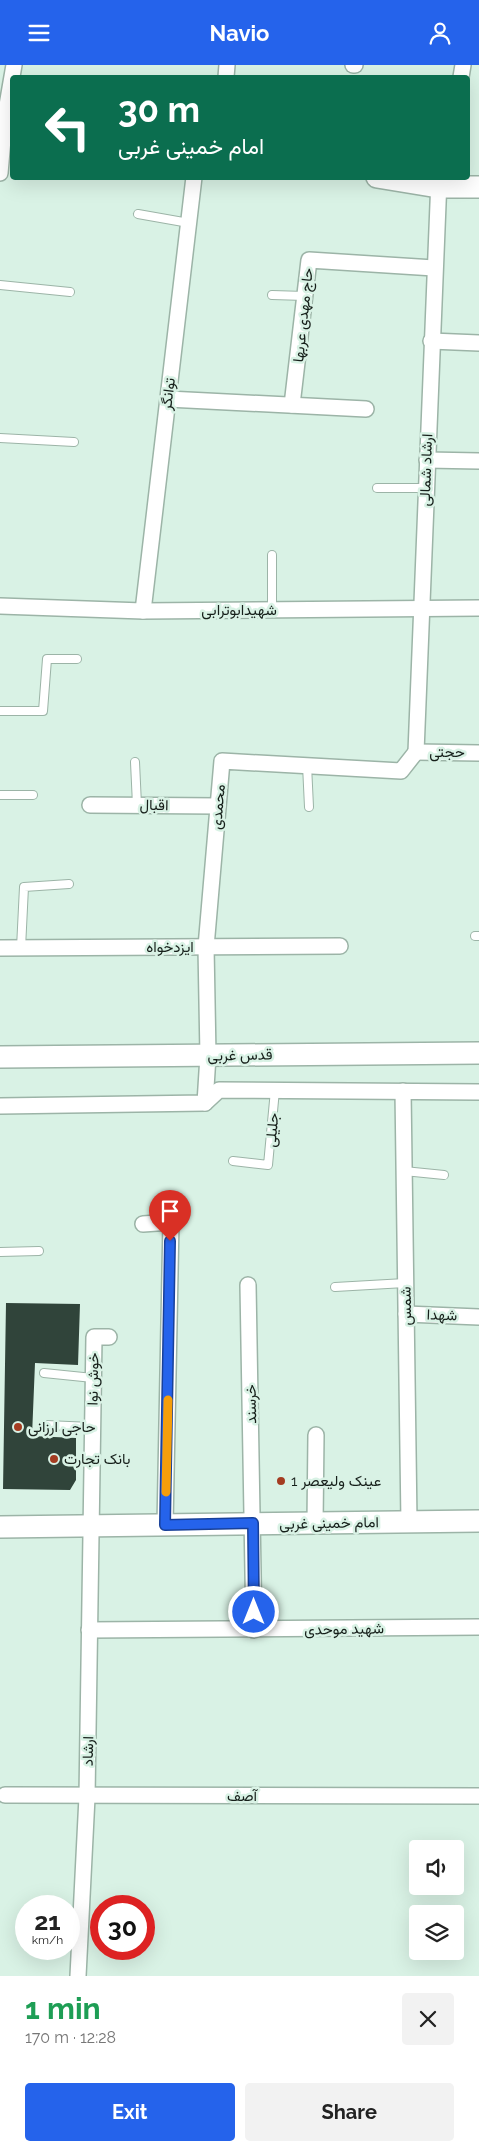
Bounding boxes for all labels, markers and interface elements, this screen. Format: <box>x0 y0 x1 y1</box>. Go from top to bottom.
icon: menu <box>25 19 53 47</box>
icon: person <box>426 19 454 47</box>
text: Navio <box>210 20 269 46</box>
text: 30 m <box>118 89 200 130</box>
icon: left <box>35 95 100 160</box>
text: امام خمینی غربی <box>118 133 264 159</box>
street label: حاج مهدی عربها <box>289 267 319 363</box>
street label: توانگر <box>157 376 179 412</box>
street label: ارشاد شمالی <box>416 433 437 507</box>
street label: شهیدابوترابی <box>201 601 277 620</box>
street label: حجتی <box>429 743 465 762</box>
street label: محمدی <box>207 784 230 830</box>
street label: اقبال <box>139 796 169 814</box>
street label: ایزدخواه <box>146 938 194 956</box>
street label: قدس غربی <box>207 1045 273 1066</box>
street label: جلیلی <box>262 1112 283 1148</box>
pin <box>149 1190 191 1241</box>
icon: arrive <box>156 1197 184 1225</box>
street label: شمس <box>397 1286 416 1326</box>
street label: شهدا <box>426 1305 458 1325</box>
street label: خوش نوا <box>84 1352 103 1406</box>
street label: خرسند <box>242 1384 260 1424</box>
place label: حاجی ارزانی <box>28 1418 96 1437</box>
marker: حاجی ارزانی <box>12 1421 24 1433</box>
place label: بانک تجارت <box>64 1450 130 1468</box>
marker: بانک تجارت <box>48 1453 60 1465</box>
place label: عینک ولیعصر 1 <box>291 1472 381 1490</box>
marker: عینک ولیعصر 1 <box>275 1475 287 1487</box>
street label: امام خمینی غربی <box>279 1513 379 1534</box>
position arrow <box>227 1585 279 1637</box>
street label: شهید موحدی <box>304 1619 384 1640</box>
street label: ارشاد <box>79 1736 97 1766</box>
street label: آصف <box>227 1787 259 1805</box>
map controls <box>409 1840 464 1960</box>
button: sound <box>409 1840 464 1895</box>
speed limit sign: 30 <box>90 1895 155 1960</box>
button: layers <box>409 1905 464 1960</box>
text: 21 <box>34 1906 61 1936</box>
text: km/h <box>32 1933 63 1947</box>
text: 1 min <box>25 1991 101 2026</box>
button: close <box>402 1993 454 2045</box>
text: 170 m · 12:28 <box>25 2028 116 2047</box>
button: Exit <box>25 2083 235 2141</box>
button: Share <box>245 2083 454 2141</box>

